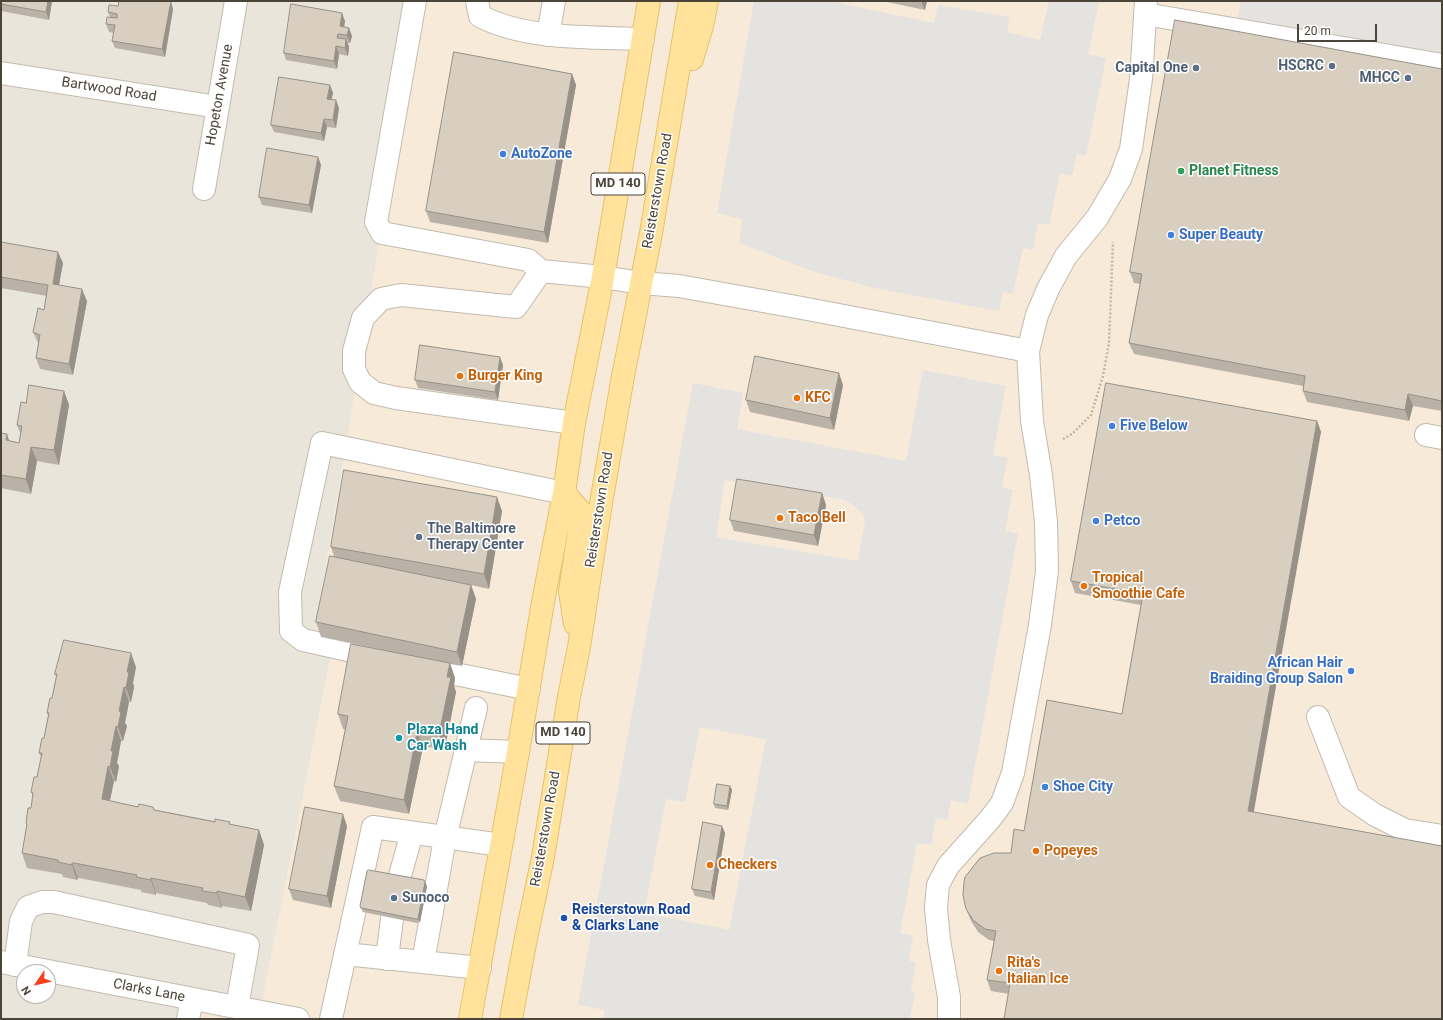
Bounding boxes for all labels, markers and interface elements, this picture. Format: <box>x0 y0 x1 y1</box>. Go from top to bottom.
scale bar <box>1299 16 1379 42</box>
text: 20 m <box>1304 24 1331 38</box>
street label: Hopeton Avenue <box>203 43 237 147</box>
place label: HSCRC <box>1278 58 1324 74</box>
place label: Capital One <box>1115 60 1188 76</box>
marker: HSCRC <box>1327 61 1337 71</box>
marker: Capital One <box>1191 63 1201 73</box>
place label: MHCC <box>1360 70 1400 86</box>
marker: MHCC <box>1403 73 1413 83</box>
street label: Bartwood Road <box>60 74 158 106</box>
street label: Reisterstown Road <box>640 132 676 250</box>
place label: AutoZone <box>511 146 572 162</box>
marker: AutoZone <box>498 149 508 159</box>
place label: Planet Fitness <box>1189 163 1279 179</box>
marker: Planet Fitness <box>1176 166 1186 176</box>
road number: MD 140 <box>591 173 645 195</box>
place label: Super Beauty <box>1179 227 1263 243</box>
marker: Super Beauty <box>1166 230 1176 240</box>
place label: Burger King <box>468 368 542 384</box>
marker: Burger King <box>455 371 465 381</box>
place label: KFC <box>805 390 831 406</box>
marker: KFC <box>792 393 802 403</box>
place label: Five Below <box>1120 418 1188 434</box>
marker: Five Below <box>1107 421 1117 431</box>
street label: Reisterstown Road <box>583 451 617 569</box>
place label: Taco Bell <box>788 510 846 526</box>
marker: Taco Bell <box>775 513 785 523</box>
place label: Petco <box>1104 513 1140 529</box>
marker: Petco <box>1091 516 1101 526</box>
place label: The Baltimore Therapy Center <box>427 521 524 554</box>
marker: The Baltimore Therapy Center <box>414 532 424 542</box>
place label: Tropical Smoothie Cafe <box>1092 570 1185 602</box>
marker: Tropical Smoothie Cafe <box>1079 581 1089 591</box>
place label: African Hair Braiding Group Salon <box>1210 655 1343 688</box>
marker: African Hair Braiding Group Salon <box>1346 666 1356 676</box>
place label: Plaza Hand Car Wash <box>407 722 478 754</box>
road number: MD 140 <box>536 722 590 744</box>
marker: Plaza Hand Car Wash <box>394 733 404 743</box>
street label: Reisterstown Road <box>528 770 564 888</box>
place label: Shoe City <box>1053 779 1113 795</box>
marker: Shoe City <box>1040 782 1050 792</box>
place label: Popeyes <box>1044 843 1098 859</box>
marker: Popeyes <box>1031 846 1041 856</box>
place label: Checkers <box>718 857 777 873</box>
marker: Checkers <box>705 860 715 870</box>
place label: Sunoco <box>402 890 449 906</box>
marker: Sunoco <box>389 893 399 903</box>
place label: Reisterstown Road & Clarks Lane <box>572 902 690 934</box>
marker: Reisterstown Road & Clarks Lane <box>559 913 569 923</box>
place label: Rita's Italian Ice <box>1007 955 1069 988</box>
north arrow <box>16 964 56 1004</box>
marker: Rita's Italian Ice <box>994 966 1004 976</box>
street label: Clarks Lane <box>112 976 186 1006</box>
text: N <box>19 984 34 997</box>

